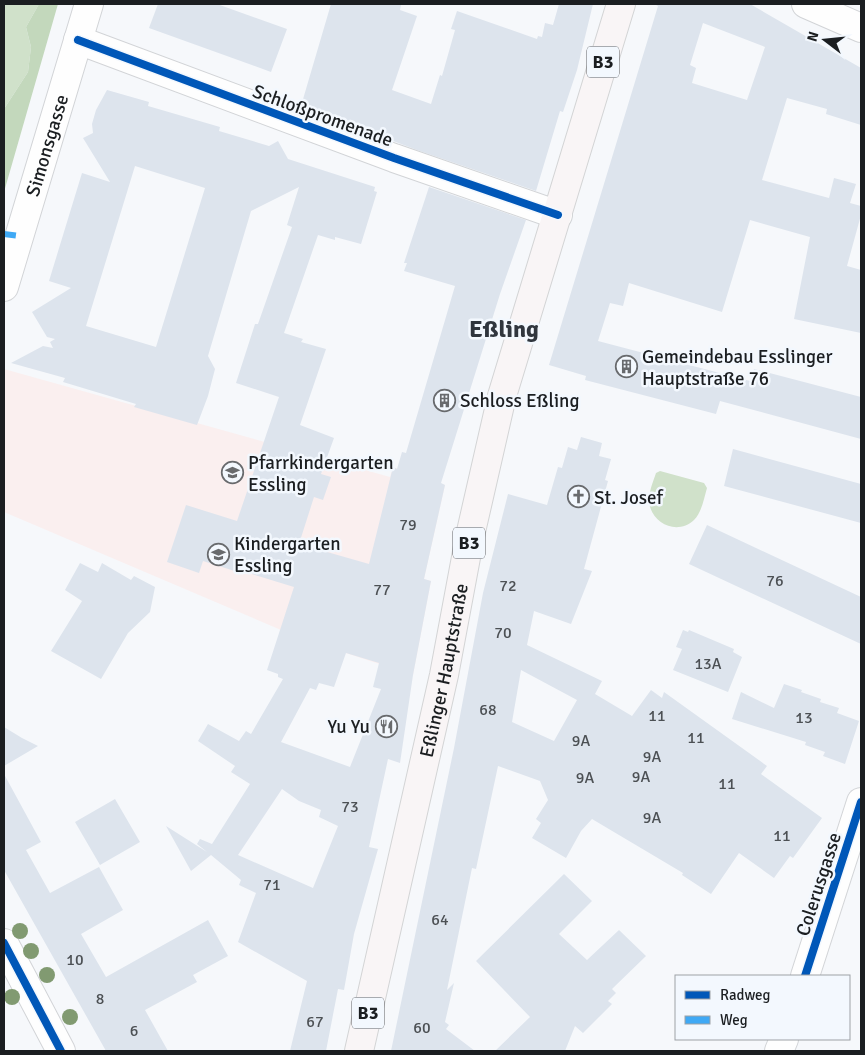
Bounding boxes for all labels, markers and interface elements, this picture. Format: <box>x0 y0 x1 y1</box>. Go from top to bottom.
north arrow <box>800 15 850 65</box>
text: N <box>803 30 822 44</box>
road number: B3 <box>587 46 619 78</box>
street label: Schloßpromenade <box>249 79 396 152</box>
street label: Simonsgasse <box>21 92 74 199</box>
district label: Eßling <box>469 314 539 344</box>
place label: Gemeindebau Esslinger Hauptstraße 76 <box>642 345 833 391</box>
building icon: Gemeindebau Esslinger Hauptstraße 76 <box>614 355 638 379</box>
building icon: Schloss Eßling <box>432 388 456 412</box>
place label: Schloss Eßling <box>460 389 580 413</box>
place label: Pfarrkindergarten Essling <box>248 451 394 497</box>
school or university icon: Pfarrkindergarten Essling <box>220 461 244 485</box>
church icon: St. Josef <box>566 485 590 509</box>
place label: St. Josef <box>594 486 665 510</box>
house number: 79 <box>399 515 417 535</box>
road number: B3 <box>453 528 485 558</box>
place label: Kindergarten Essling <box>234 532 341 578</box>
school or university icon: Kindergarten Essling <box>206 542 230 566</box>
house number: 76 <box>766 571 784 591</box>
house number: 72 <box>499 576 517 596</box>
house number: 77 <box>373 580 391 600</box>
street label: Eßlinger Hauptstraße <box>415 582 474 760</box>
house number: 70 <box>494 623 512 643</box>
house number: 13A <box>694 654 722 674</box>
house number: 68 <box>479 700 497 720</box>
house number: 11 <box>648 706 666 726</box>
house number: 13 <box>795 708 813 728</box>
restaurant icon: Yu Yu <box>374 714 398 738</box>
place label: Yu Yu <box>327 715 370 739</box>
house number: 11 <box>687 728 705 748</box>
house number: 9A <box>572 731 590 751</box>
house number: 9A <box>643 747 661 767</box>
house number: 9A <box>632 767 650 787</box>
house number: 9A <box>576 768 594 788</box>
house number: 11 <box>718 774 736 794</box>
house number: 73 <box>341 797 359 817</box>
house number: 9A <box>643 808 661 828</box>
house number: 11 <box>773 826 791 846</box>
street label: Colerusgasse <box>791 829 847 939</box>
house number: 71 <box>263 875 281 895</box>
house number: 64 <box>431 910 449 930</box>
house number: 10 <box>66 950 84 970</box>
legend <box>675 975 850 1040</box>
text: Radweg <box>720 986 771 1004</box>
house number: 8 <box>96 989 104 1009</box>
road number: B3 <box>352 998 384 1028</box>
text: Weg <box>720 1011 748 1029</box>
house number: 67 <box>306 1012 324 1032</box>
house number: 60 <box>413 1018 431 1038</box>
house number: 6 <box>130 1021 138 1041</box>

